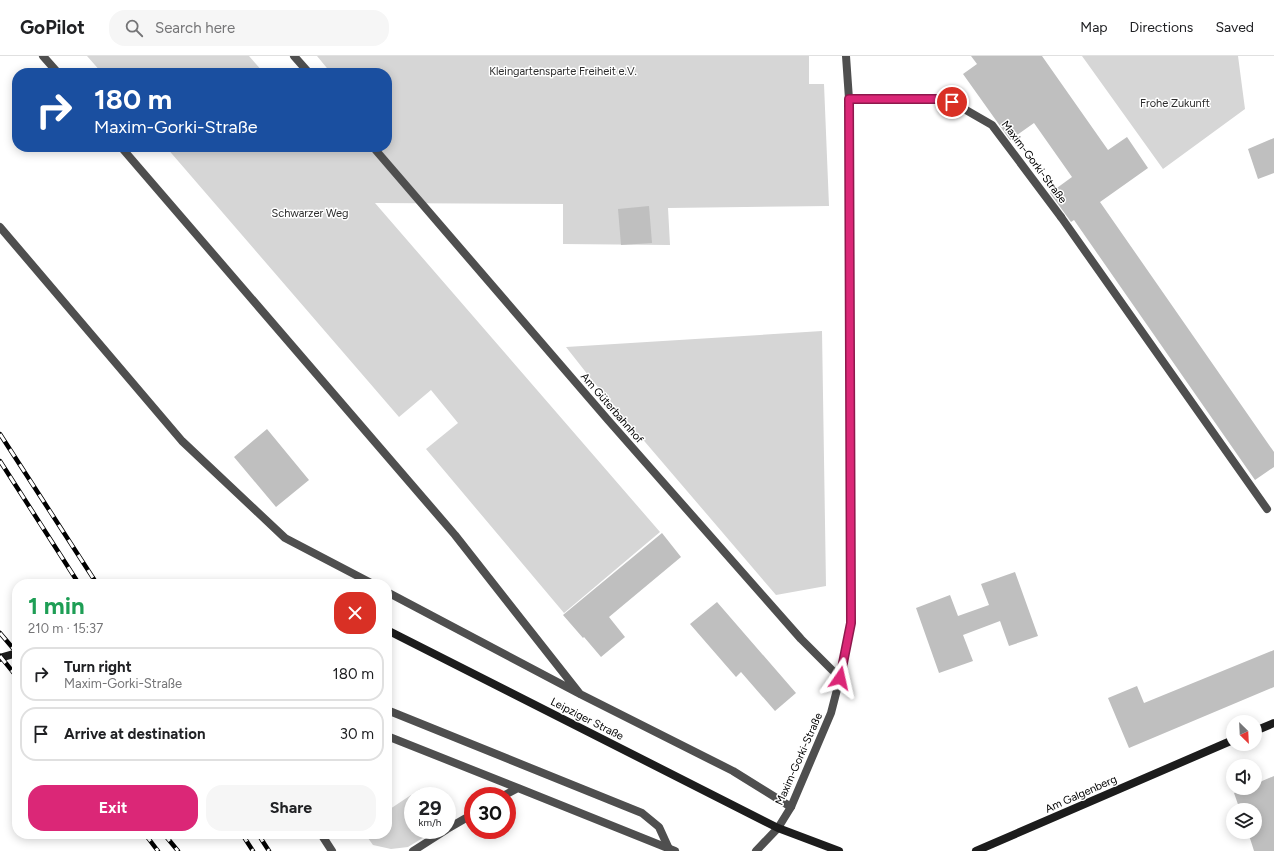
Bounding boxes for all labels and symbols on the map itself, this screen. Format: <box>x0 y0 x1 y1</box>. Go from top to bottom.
park label: Kleingartensparte Freiheit e.V. <box>489 65 637 78</box>
pin <box>935 85 969 119</box>
park label: Frohe Zukunft <box>1140 97 1210 110</box>
street label: Maxim-Gorki-Straße <box>999 118 1069 206</box>
park label: Schwarzer Weg <box>271 207 349 220</box>
street label: Am Güterbahnhof <box>578 370 647 446</box>
position arrow <box>819 657 861 699</box>
street label: Leipziger Straße <box>548 695 626 743</box>
street label: Maxim-Gorki-Straße <box>773 711 825 807</box>
north arrow <box>1226 715 1262 751</box>
street label: Am Galgenberg <box>1043 772 1119 816</box>
speed limit sign: 30 <box>464 787 516 839</box>

